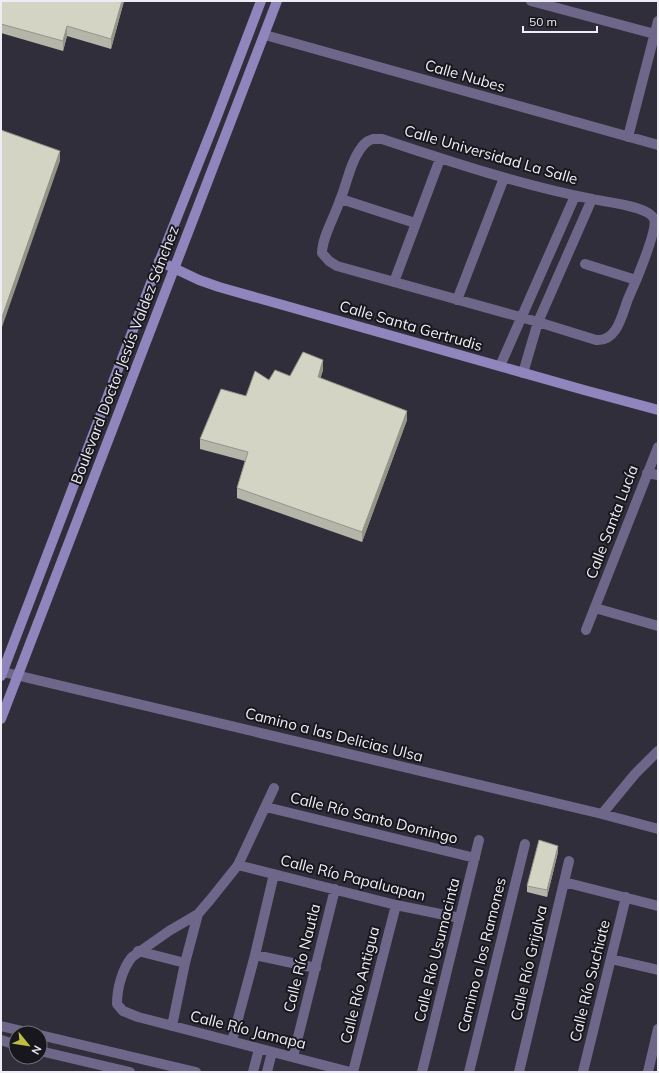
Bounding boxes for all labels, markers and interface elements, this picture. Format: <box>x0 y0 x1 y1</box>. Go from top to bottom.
scale bar <box>523 8 597 34</box>
text: 50 m <box>529 14 557 29</box>
street label: Calle Nubes <box>423 55 508 96</box>
street label: Calle Universidad La Salle <box>402 121 580 188</box>
street label: Boulevard Doctor Jesús Valdez Sánchez <box>66 223 183 487</box>
street label: Calle Santa Gertrudis <box>337 296 485 355</box>
street label: Calle Santa Lucía <box>581 462 642 581</box>
street label: Camino a las Delicias Ulsa <box>243 703 425 766</box>
street label: Calle Río Santo Domingo <box>288 787 460 848</box>
street label: Calle Río Papaluapan <box>278 850 428 905</box>
street label: Camino a los Ramones <box>453 875 510 1034</box>
street label: Calle Río Usumacinta <box>409 876 464 1024</box>
street label: Calle Río Nautla <box>279 902 324 1014</box>
street label: Calle Río Grijalva <box>506 903 551 1022</box>
street label: Calle Río Suchiate <box>565 918 614 1044</box>
street label: Calle Río Antigua <box>336 924 383 1045</box>
street label: Calle Río Jamapa <box>188 1006 308 1053</box>
north arrow <box>8 1025 48 1065</box>
text: N <box>29 1043 45 1057</box>

